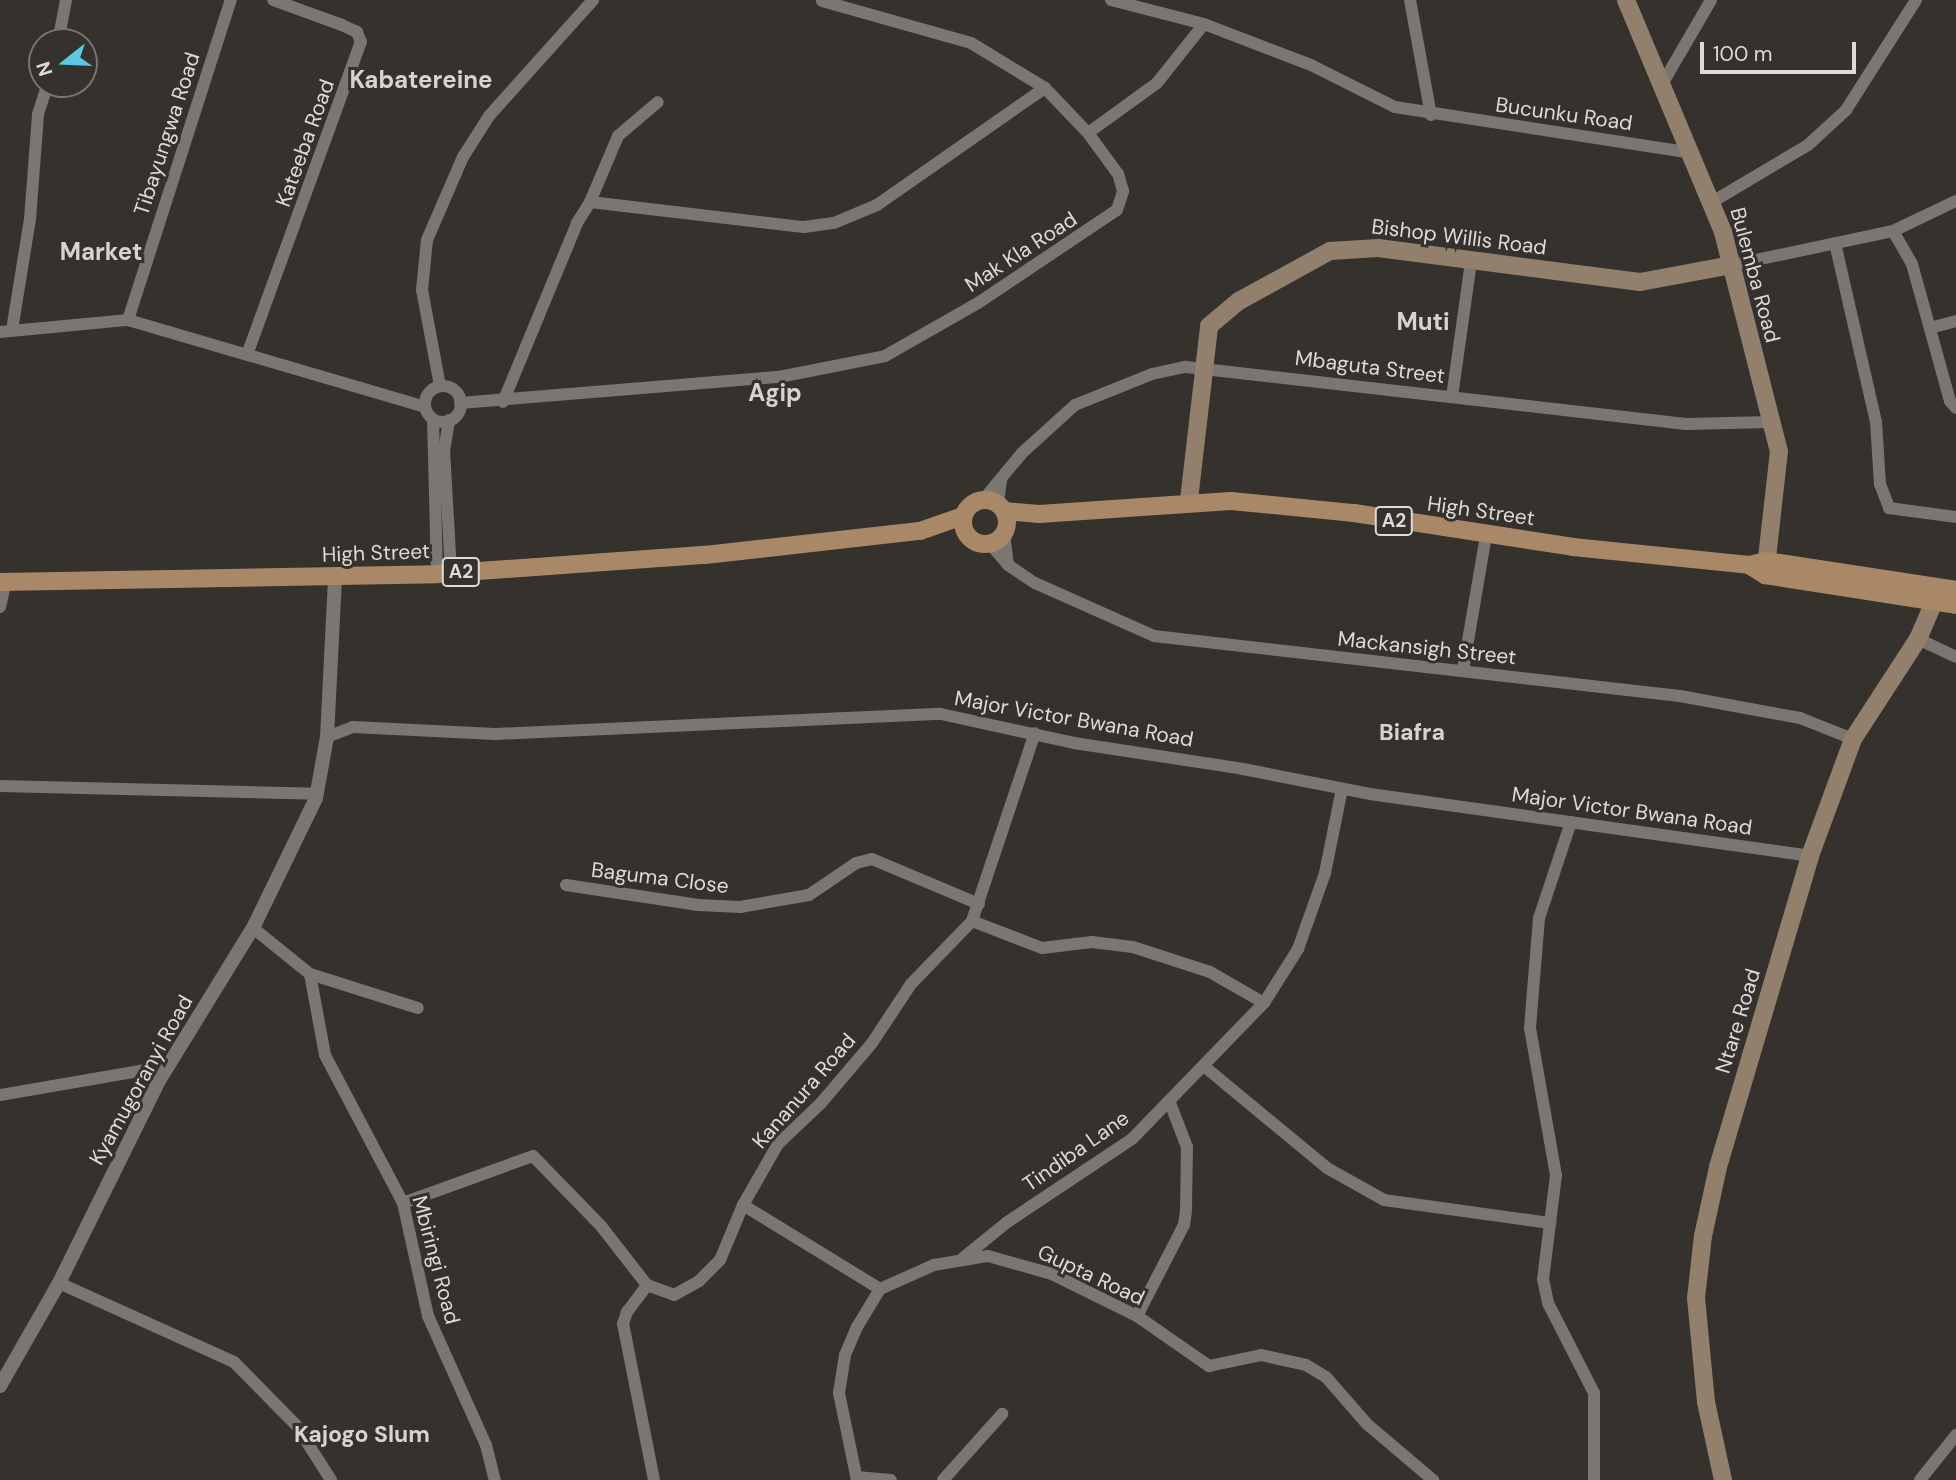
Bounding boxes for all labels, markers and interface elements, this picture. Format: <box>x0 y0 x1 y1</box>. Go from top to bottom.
north arrow <box>28 28 98 98</box>
scale bar <box>1704 28 1860 72</box>
text: 100 m <box>1713 40 1773 68</box>
street label: Tibayungwa Road <box>129 49 205 219</box>
text: N <box>30 59 58 79</box>
district label: Kabatereine <box>350 66 492 94</box>
street label: Kateeba Road <box>270 76 340 210</box>
street label: Bucunku Road <box>1494 92 1634 136</box>
street label: Bulemba Road <box>1725 205 1785 345</box>
street label: Mak Kla Road <box>960 207 1082 297</box>
street label: Bishop Willis Road <box>1370 214 1548 260</box>
district label: Market <box>60 238 142 266</box>
district label: Muti <box>1396 308 1450 336</box>
street label: Mbaguta Street <box>1294 345 1446 389</box>
district label: Agip <box>748 379 802 407</box>
street label: High Street <box>1426 491 1536 531</box>
road number: A2 <box>1375 506 1413 536</box>
street label: High Street <box>321 539 431 567</box>
road number: A2 <box>442 556 480 587</box>
street label: Mackansigh Street <box>1336 626 1518 670</box>
street label: Major Victor Bwana Road <box>953 686 1195 752</box>
district label: Biafra <box>1379 718 1445 746</box>
street label: Major Victor Bwana Road <box>1510 782 1754 840</box>
street label: Baguma Close <box>590 857 730 899</box>
street label: Ntare Road <box>1710 966 1766 1076</box>
street label: Kyamugoranyi Road <box>84 991 198 1169</box>
street label: Kananura Road <box>747 1028 861 1154</box>
street label: Tindiba Lane <box>1018 1105 1134 1197</box>
street label: Mbiringi Road <box>407 1193 465 1327</box>
street label: Gupta Road <box>1034 1239 1148 1311</box>
district label: Kajogo Slum <box>294 1420 430 1448</box>

